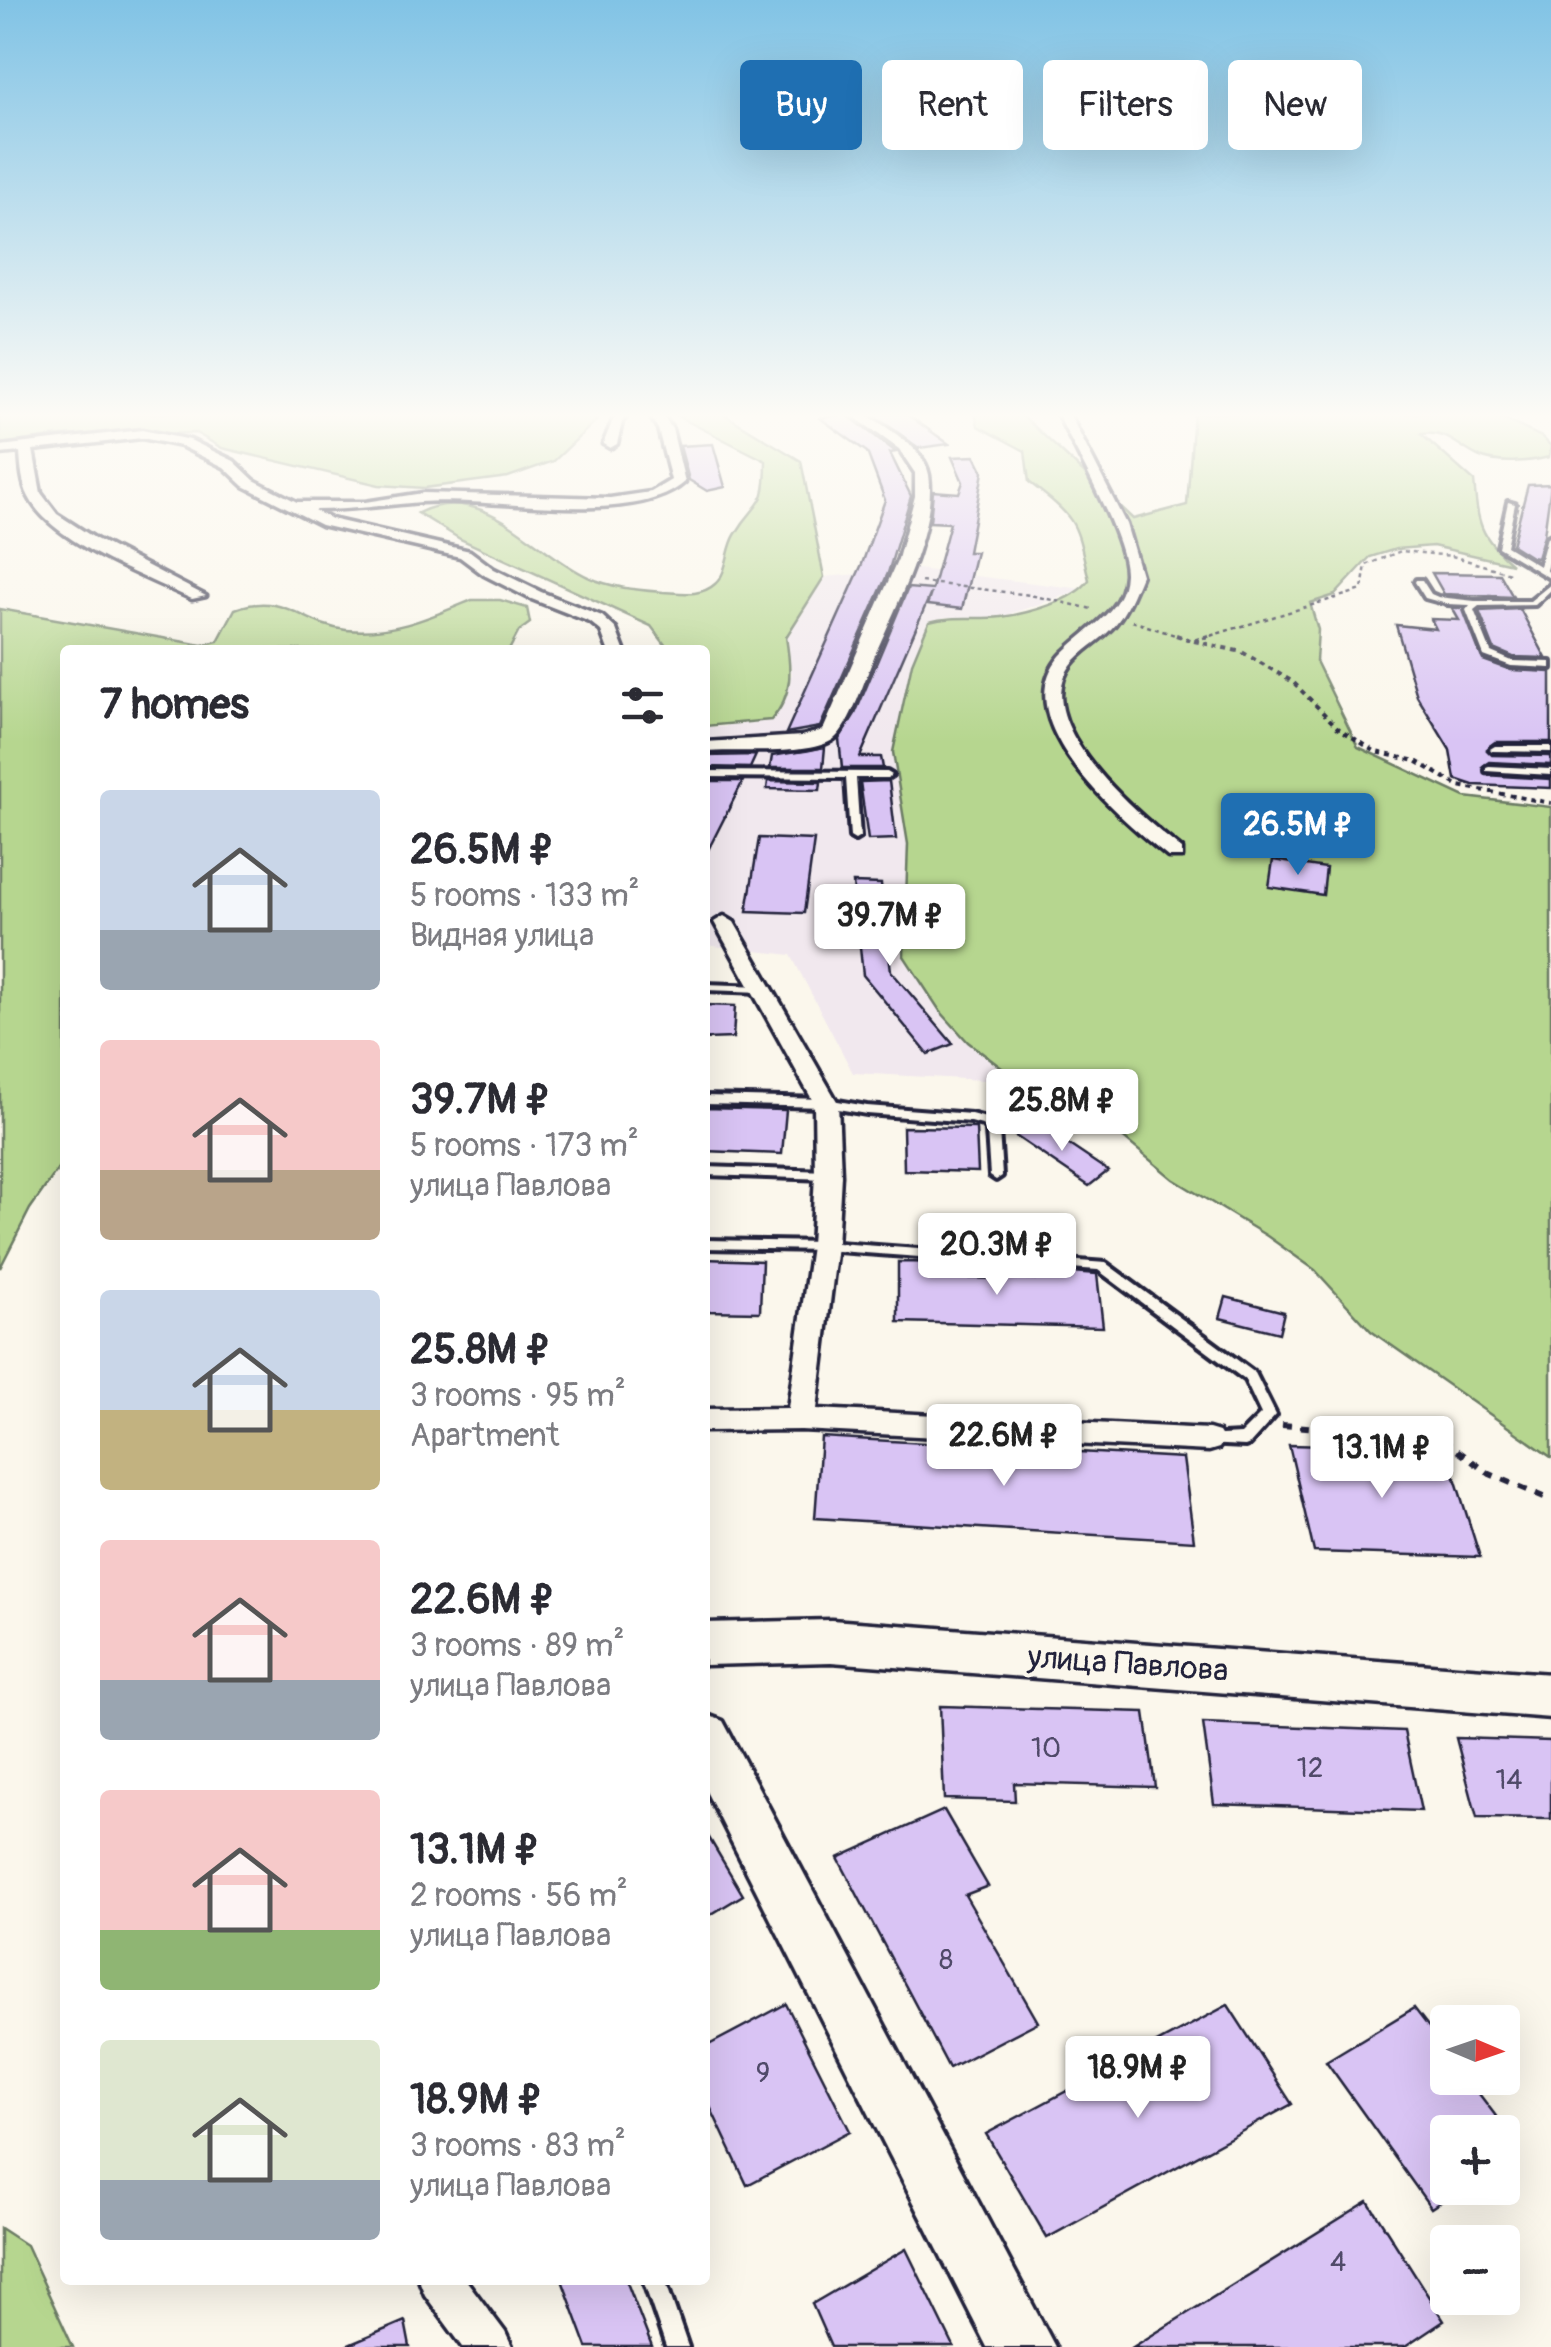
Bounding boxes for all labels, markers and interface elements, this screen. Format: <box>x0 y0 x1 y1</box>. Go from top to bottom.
chip: Buy <box>740 60 862 150</box>
chip: Rent <box>882 60 1023 150</box>
chip: Filters <box>1043 60 1208 150</box>
chip: New <box>1228 60 1362 150</box>
icon: filters <box>615 678 670 733</box>
text: 7 homes <box>100 679 249 731</box>
pin: 26.5M ₽ <box>1206 793 1390 878</box>
text: 26.5M ₽ <box>1243 805 1353 845</box>
text: 26.5M ₽ <box>410 824 554 876</box>
icon: home <box>180 830 300 950</box>
text: 5 rooms · 133 m² <box>410 876 640 916</box>
pin: 39.7M ₽ <box>798 884 982 969</box>
text: 39.7M ₽ <box>836 896 944 936</box>
text: Видная улица <box>410 916 594 956</box>
pin: 25.8M ₽ <box>970 1069 1154 1154</box>
text: 39.7M ₽ <box>410 1074 551 1126</box>
icon: home <box>180 1080 300 1200</box>
text: 25.8M ₽ <box>1008 1081 1116 1121</box>
text: 5 rooms · 173 m² <box>410 1126 639 1166</box>
text: улица Павлова <box>410 1166 611 1206</box>
pin: 20.3M ₽ <box>905 1213 1089 1298</box>
text: 20.3M ₽ <box>940 1225 1054 1265</box>
text: 25.8M ₽ <box>410 1324 551 1376</box>
icon: home <box>180 1330 300 1450</box>
text: 3 rooms · 95 m² <box>410 1376 626 1416</box>
pin: 22.6M ₽ <box>912 1404 1096 1489</box>
text: Apartment <box>410 1416 559 1456</box>
text: 22.6M ₽ <box>949 1416 1059 1456</box>
pin: 13.1M ₽ <box>1290 1416 1474 1501</box>
text: 13.1M ₽ <box>1332 1428 1432 1468</box>
text: 22.6M ₽ <box>410 1574 555 1626</box>
icon: home <box>180 1580 300 1700</box>
text: 3 rooms · 89 m² <box>410 1626 624 1666</box>
street label: улица Павлова <box>1025 1637 1230 1691</box>
text: улица Павлова <box>410 1666 611 1706</box>
house number: 10 <box>1031 1731 1061 1766</box>
house number: 12 <box>1297 1751 1323 1786</box>
house number: 14 <box>1495 1763 1523 1798</box>
text: 13.1M ₽ <box>410 1824 540 1876</box>
icon: home <box>180 1830 300 1950</box>
text: 2 rooms · 56 m² <box>410 1876 628 1916</box>
text: улица Павлова <box>410 1916 611 1956</box>
house number: 8 <box>939 1943 953 1978</box>
north arrow <box>1430 2005 1520 2095</box>
map controls <box>1430 2005 1520 2315</box>
pin: 18.9M ₽ <box>1046 2036 1230 2121</box>
text: 18.9M ₽ <box>1087 2048 1189 2088</box>
house number: 9 <box>756 2056 770 2091</box>
text: 18.9M ₽ <box>410 2074 543 2126</box>
icon: home <box>180 2080 300 2200</box>
button: + <box>1430 2115 1520 2205</box>
text: 3 rooms · 83 m² <box>410 2126 626 2166</box>
text: улица Павлова <box>410 2166 611 2206</box>
button: − <box>1430 2225 1520 2315</box>
house number: 4 <box>1330 2245 1346 2280</box>

